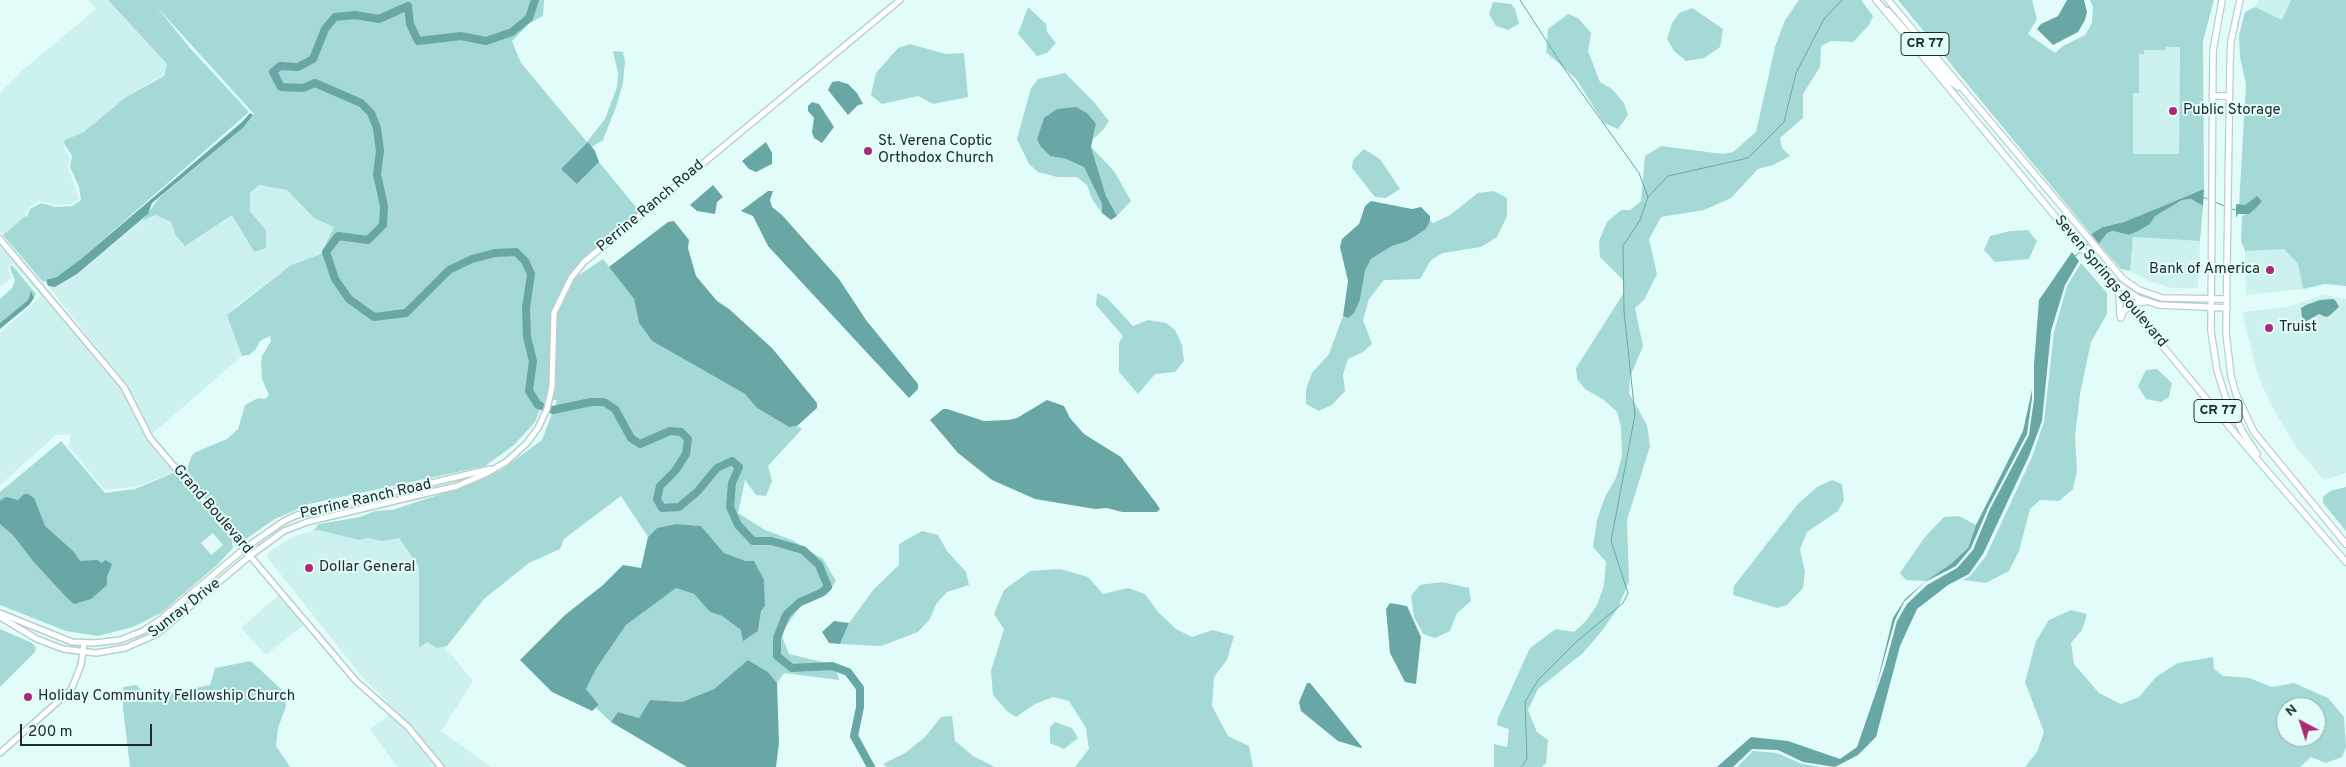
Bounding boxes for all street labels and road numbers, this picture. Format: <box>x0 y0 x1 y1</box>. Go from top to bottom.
road number: CR 77 <box>1901 33 1949 56</box>
street label: Perrine Ranch Road <box>594 157 708 257</box>
street label: Seven Springs Boulevard <box>2050 212 2170 352</box>
road number: CR 77 <box>2194 400 2242 422</box>
street label: Grand Boulevard <box>168 462 256 558</box>
street label: Perrine Ranch Road <box>299 476 433 524</box>
street label: Sunray Drive <box>145 575 225 643</box>

